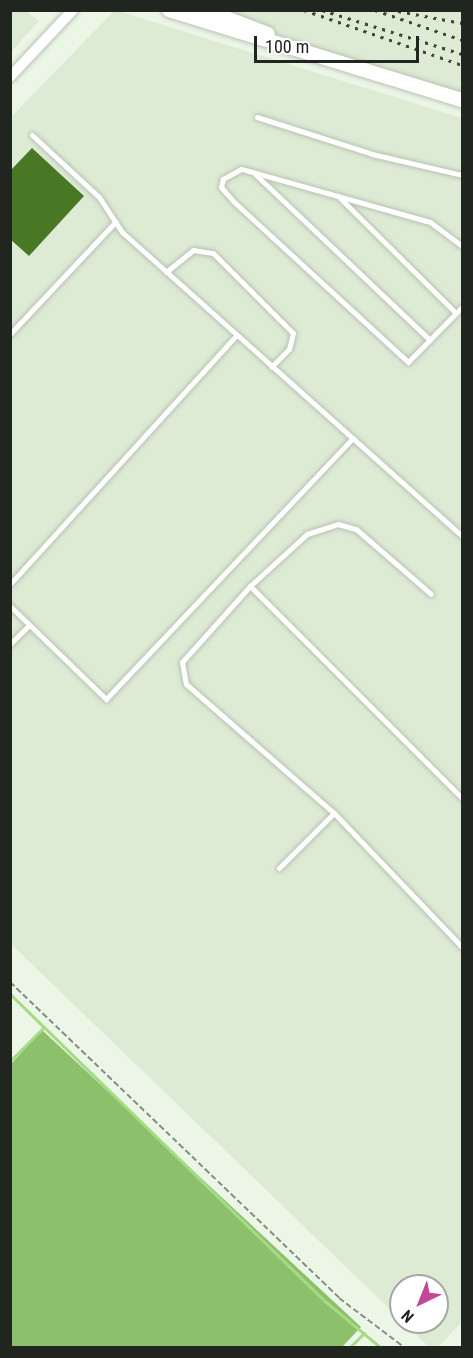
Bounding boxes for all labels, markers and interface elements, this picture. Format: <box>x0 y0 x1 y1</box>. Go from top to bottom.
scale bar <box>257 24 422 62</box>
text: 100 m <box>265 36 309 57</box>
north arrow <box>389 1274 449 1334</box>
text: N <box>398 1306 418 1326</box>

